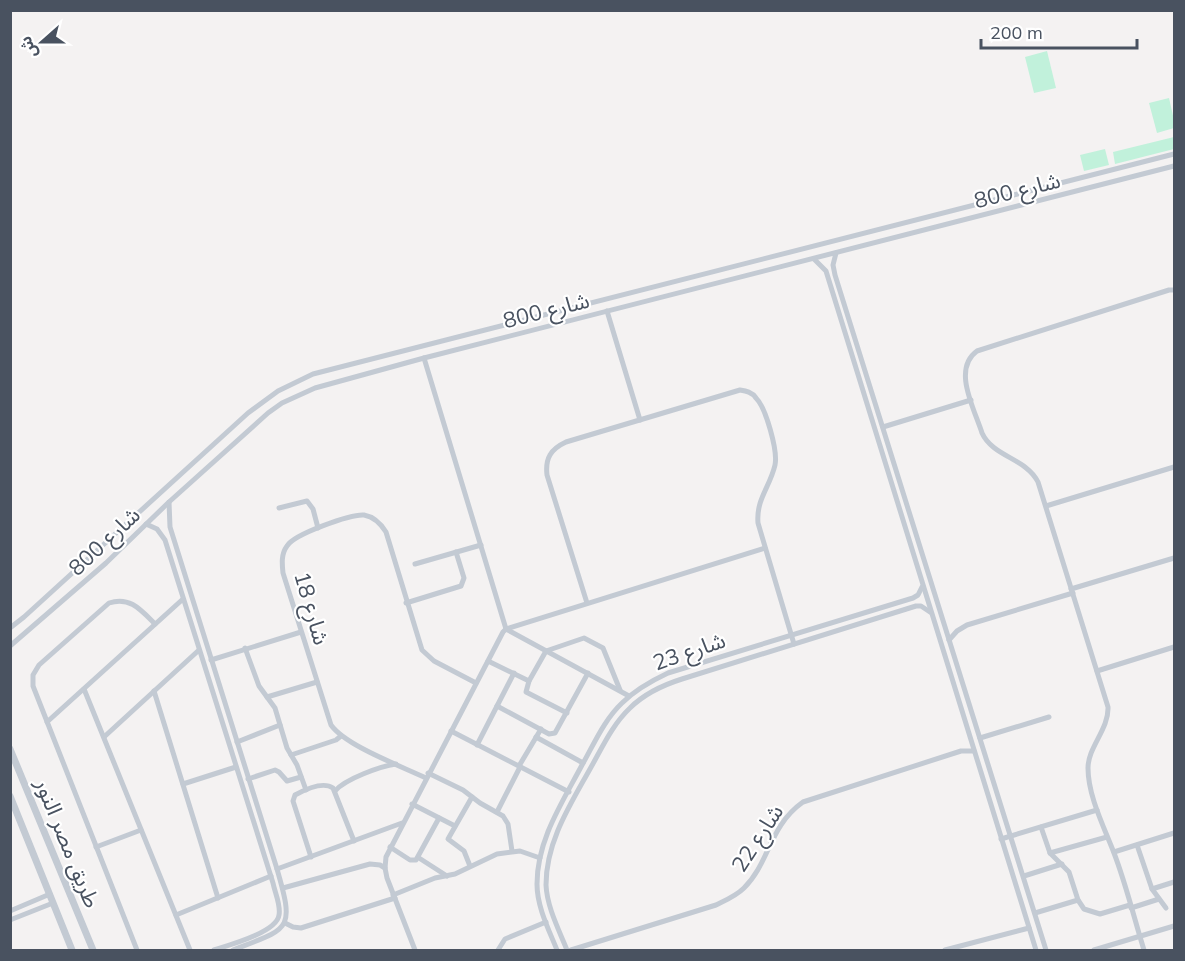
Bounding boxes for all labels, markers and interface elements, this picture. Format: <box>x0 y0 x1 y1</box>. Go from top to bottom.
north arrow <box>12 12 72 72</box>
scale bar <box>981 12 1137 50</box>
text: 200 m <box>990 21 1043 44</box>
text: ش <box>15 33 41 61</box>
street label: شارع 800 <box>971 166 1064 217</box>
street label: شارع 800 <box>500 286 593 337</box>
street label: شارع 800 <box>62 501 148 584</box>
street label: شارع 18 <box>285 568 336 649</box>
street label: شارع 23 <box>649 626 730 679</box>
street label: طريق مصر النور <box>29 773 107 912</box>
street label: شارع 22 <box>725 799 792 879</box>

